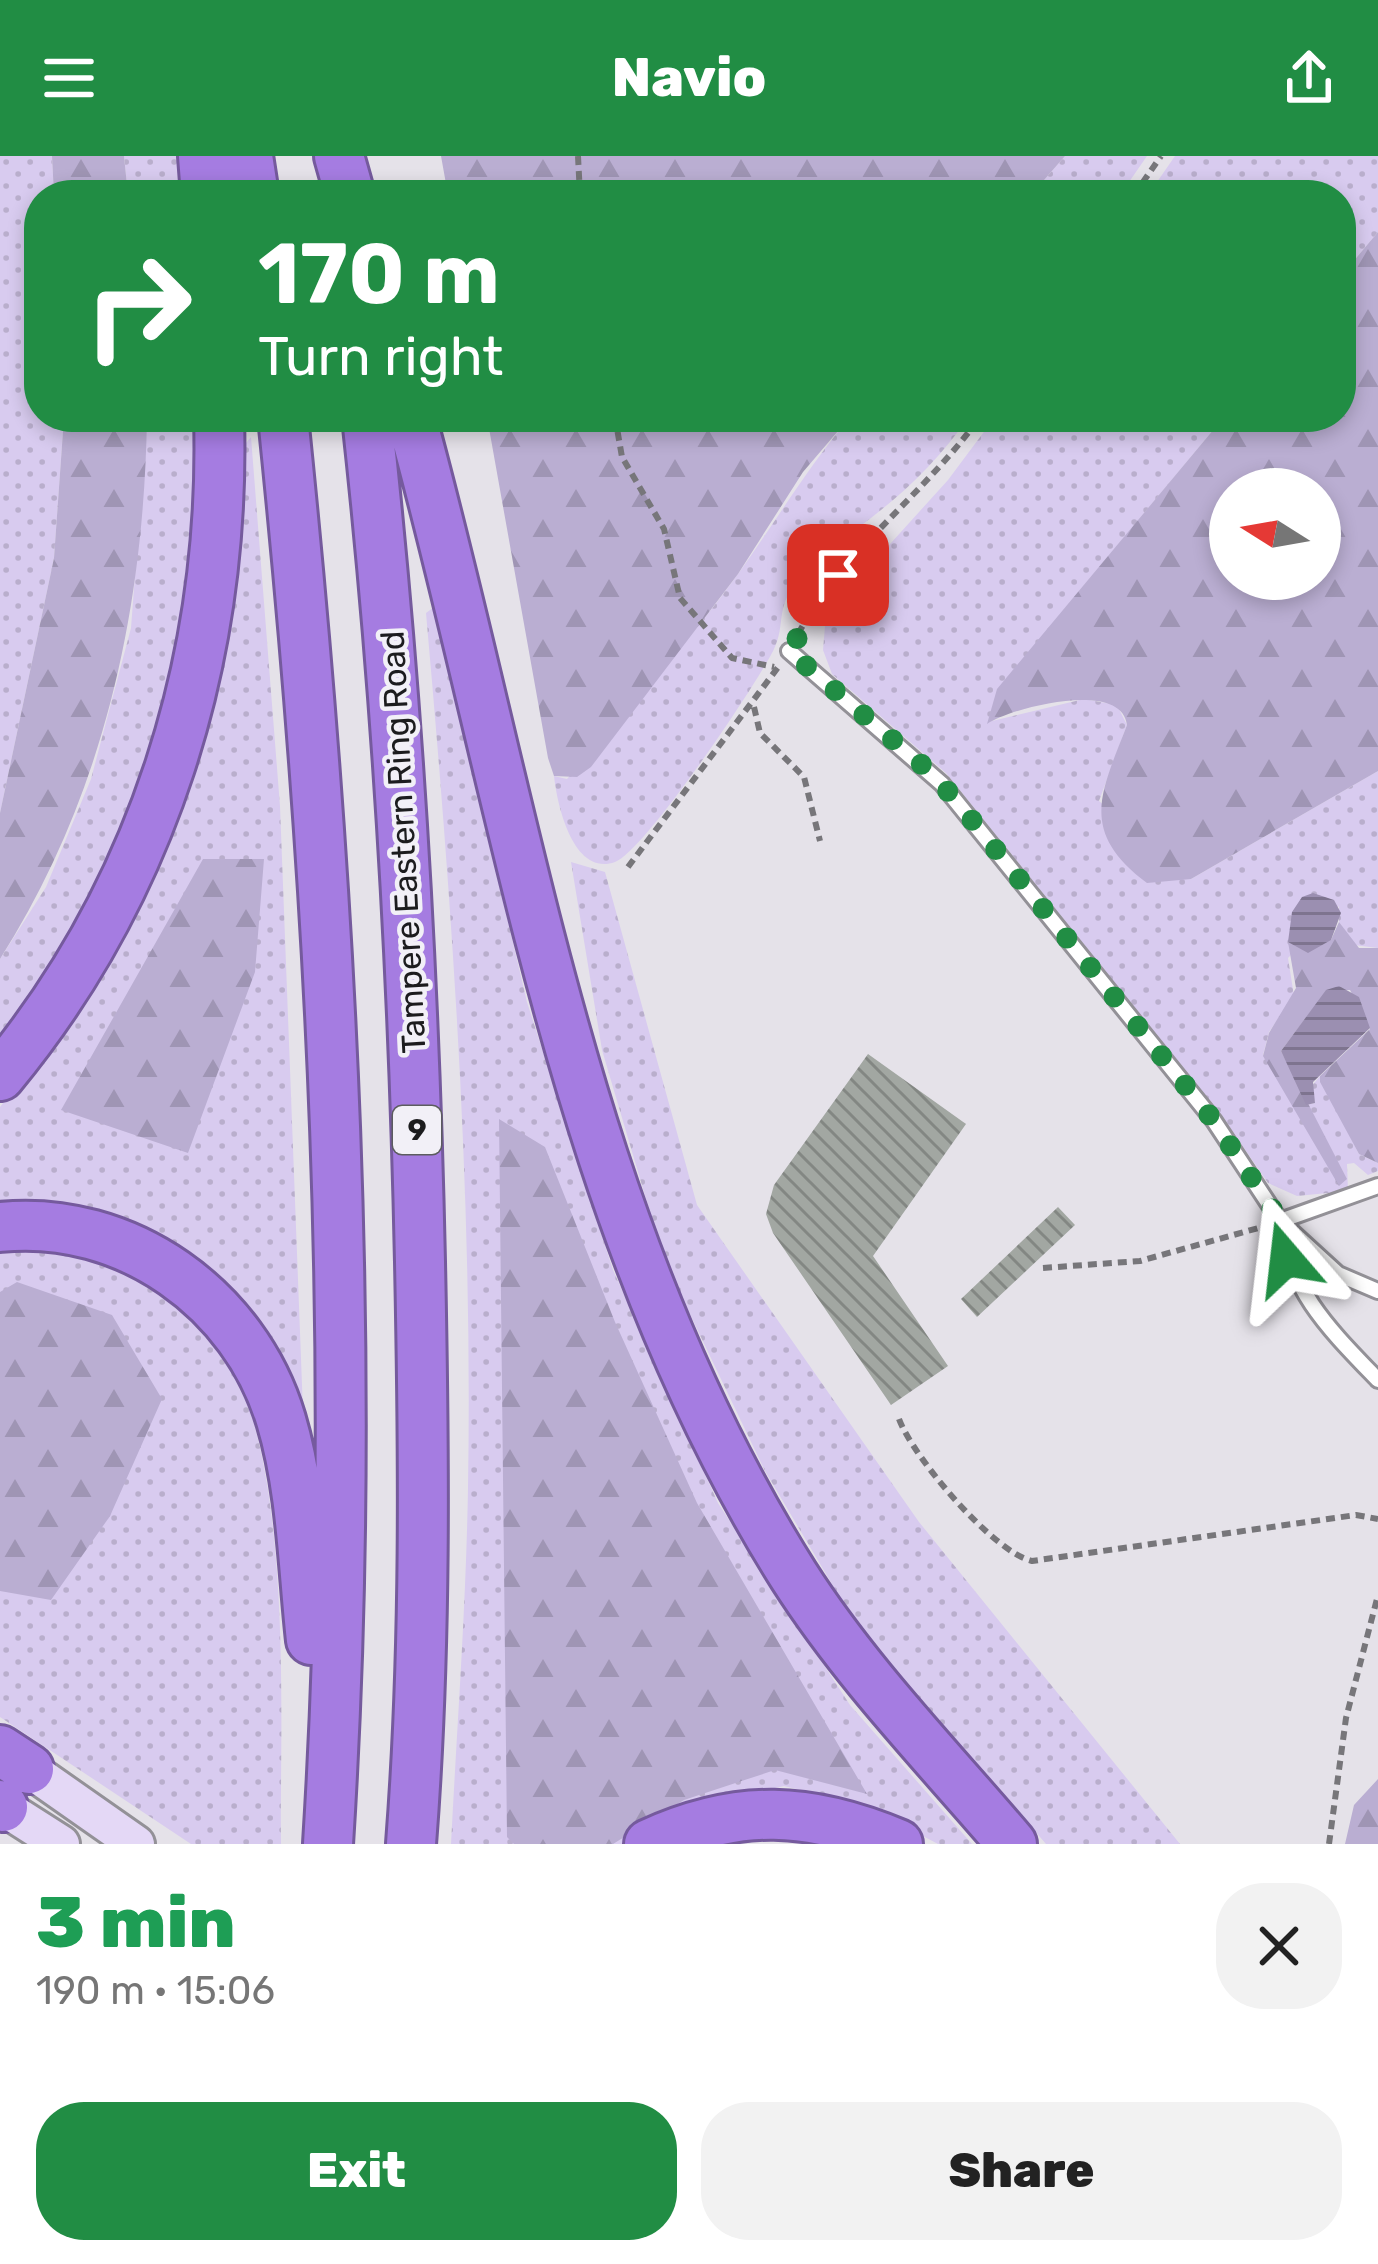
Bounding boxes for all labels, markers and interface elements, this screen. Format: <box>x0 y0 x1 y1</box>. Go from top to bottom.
icon: menu <box>36 45 102 111</box>
icon: share <box>1276 45 1342 111</box>
text: Navio <box>612 46 766 110</box>
text: 170 m <box>258 224 500 324</box>
icon: right <box>60 228 216 384</box>
text: Turn right <box>258 325 503 389</box>
north arrow <box>1209 468 1341 600</box>
map controls <box>1209 468 1341 600</box>
pin <box>787 524 889 626</box>
icon: arrive <box>805 542 871 608</box>
street label: Tampere Eastern Ring Road <box>372 630 434 1054</box>
road number: 9 <box>393 1106 441 1154</box>
position arrow <box>1223 1196 1349 1322</box>
text: 3 min <box>36 1880 236 1965</box>
button: close <box>1216 1883 1342 2009</box>
text: 190 m · 15:06 <box>36 1968 275 2014</box>
button: Exit <box>36 2102 677 2240</box>
button: Share <box>701 2102 1342 2240</box>

